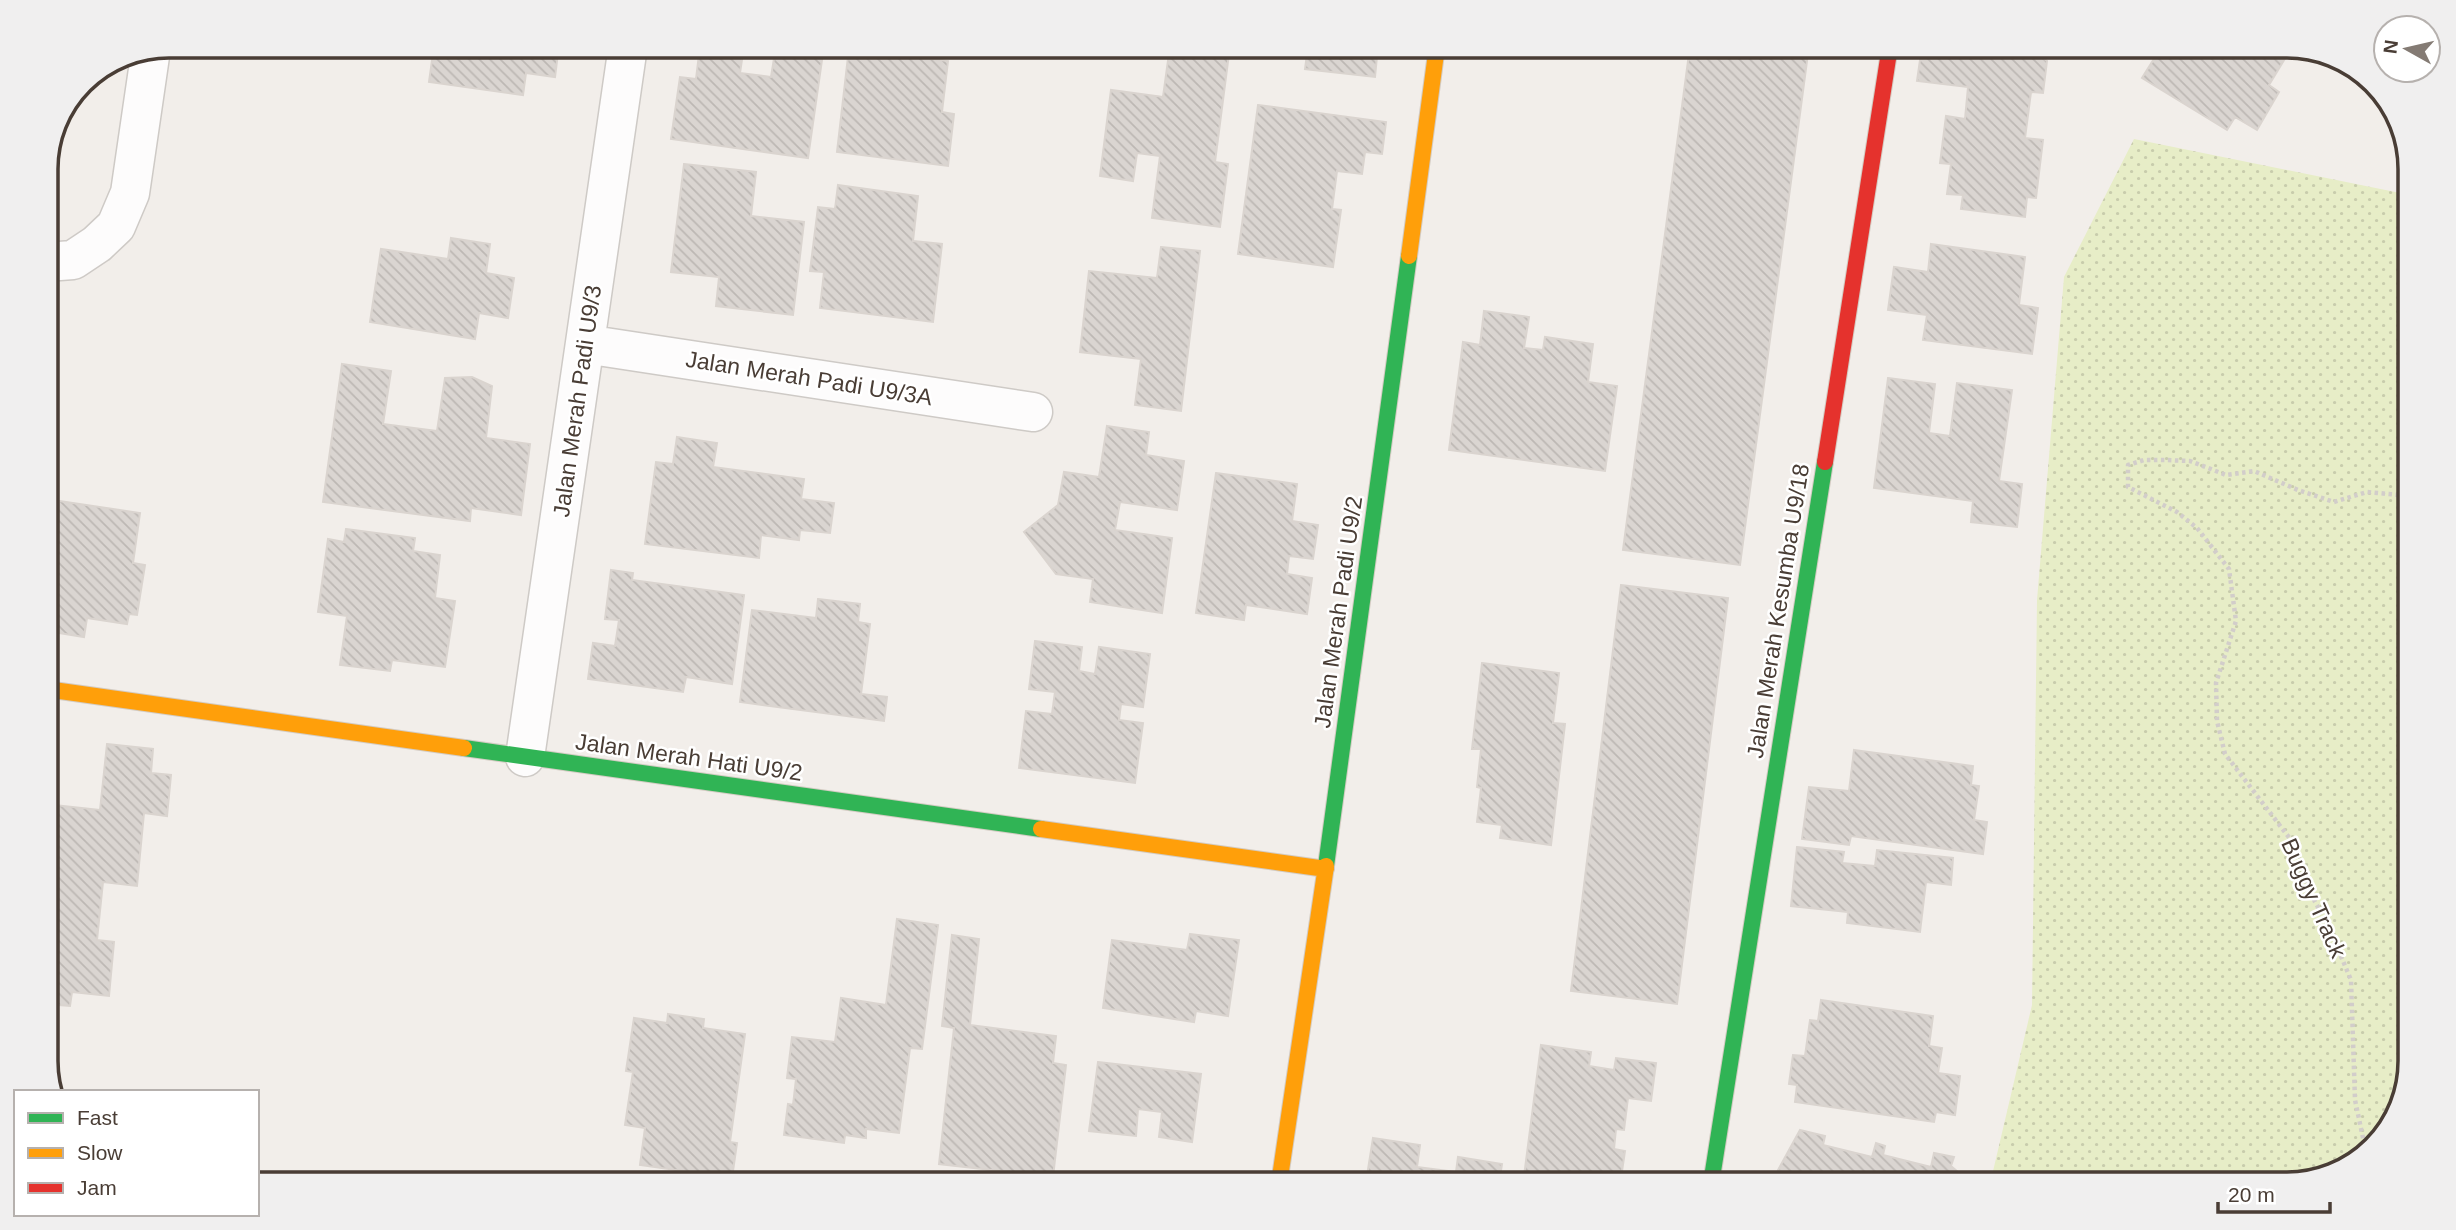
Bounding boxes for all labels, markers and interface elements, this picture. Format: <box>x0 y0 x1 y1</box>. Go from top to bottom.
north arrow <box>2372 14 2442 84</box>
text: N <box>2379 38 2402 55</box>
street label: Jalan Merah Padi U9/3 <box>548 283 606 519</box>
street label: Jalan Merah Padi U9/3A <box>684 346 935 410</box>
street label: Jalan Merah Kesumba U9/18 <box>1742 462 1814 760</box>
street label: Jalan Merah Padi U9/2 <box>1309 494 1367 730</box>
street label: Jalan Merah Hati U9/2 <box>574 728 804 786</box>
street label: Buggy Track <box>2276 834 2352 962</box>
legend <box>14 1090 259 1216</box>
text: Fast <box>77 1106 118 1129</box>
text: Slow <box>77 1141 123 1164</box>
scale bar <box>2218 1170 2330 1214</box>
text: Jam <box>77 1176 117 1199</box>
text: 20 m <box>2228 1183 2275 1206</box>

